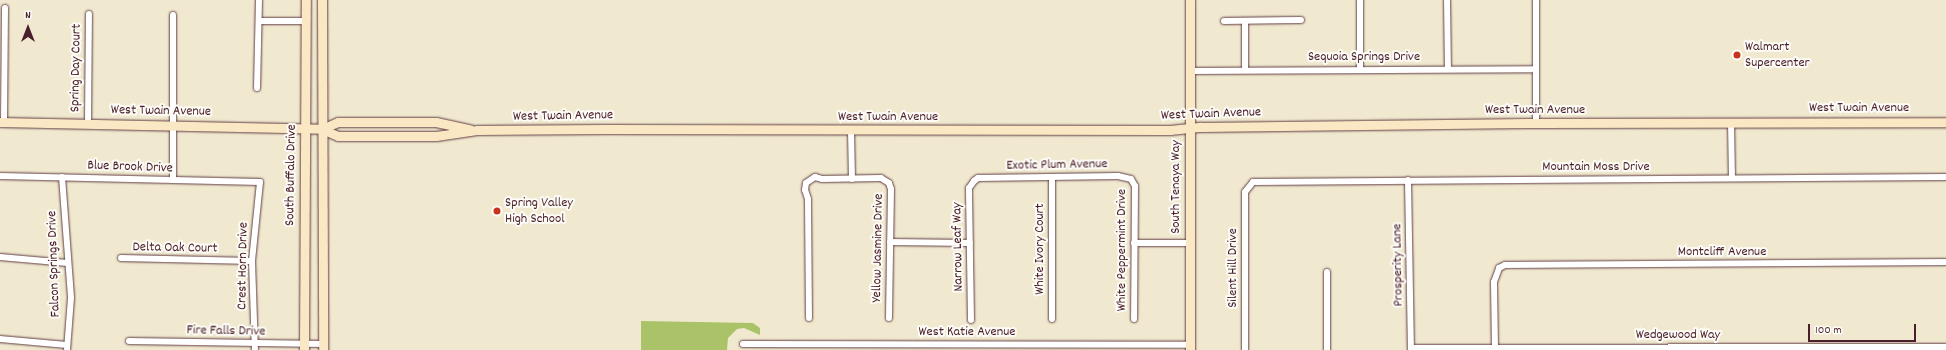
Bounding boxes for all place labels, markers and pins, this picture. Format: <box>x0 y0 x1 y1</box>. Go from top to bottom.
place label: Walmart Supercenter <box>1745 39 1810 72</box>
marker: Walmart Supercenter <box>1732 50 1742 60</box>
place label: Spring Valley High School <box>505 195 573 228</box>
marker: Spring Valley High School <box>492 206 502 216</box>

